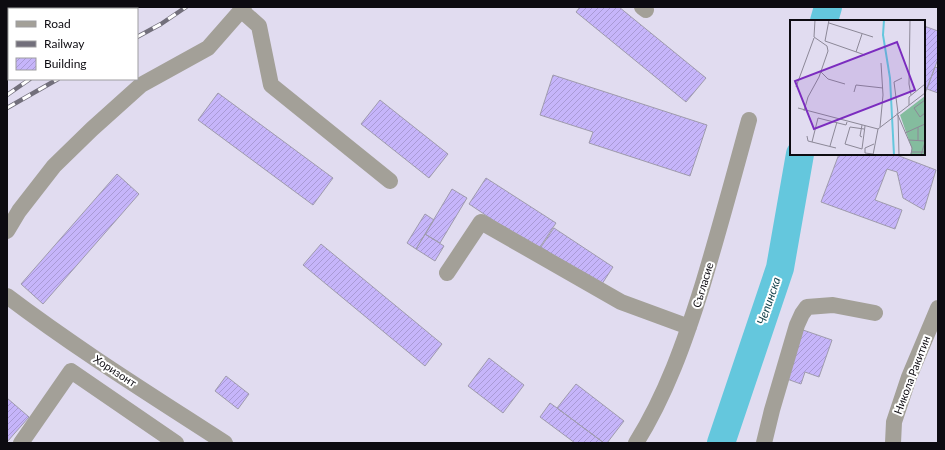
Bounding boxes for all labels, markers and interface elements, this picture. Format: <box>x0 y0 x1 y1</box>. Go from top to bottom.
legend <box>8 8 138 80</box>
text: Road <box>44 16 71 31</box>
inset map <box>790 20 925 155</box>
text: Railway <box>44 36 85 51</box>
text: Building <box>44 56 87 71</box>
street label: Съгласие <box>689 260 716 309</box>
water label: Чепинска <box>753 275 784 327</box>
street label: Никола Ракитин <box>891 334 932 416</box>
street label: Хоризонт <box>91 352 139 389</box>

